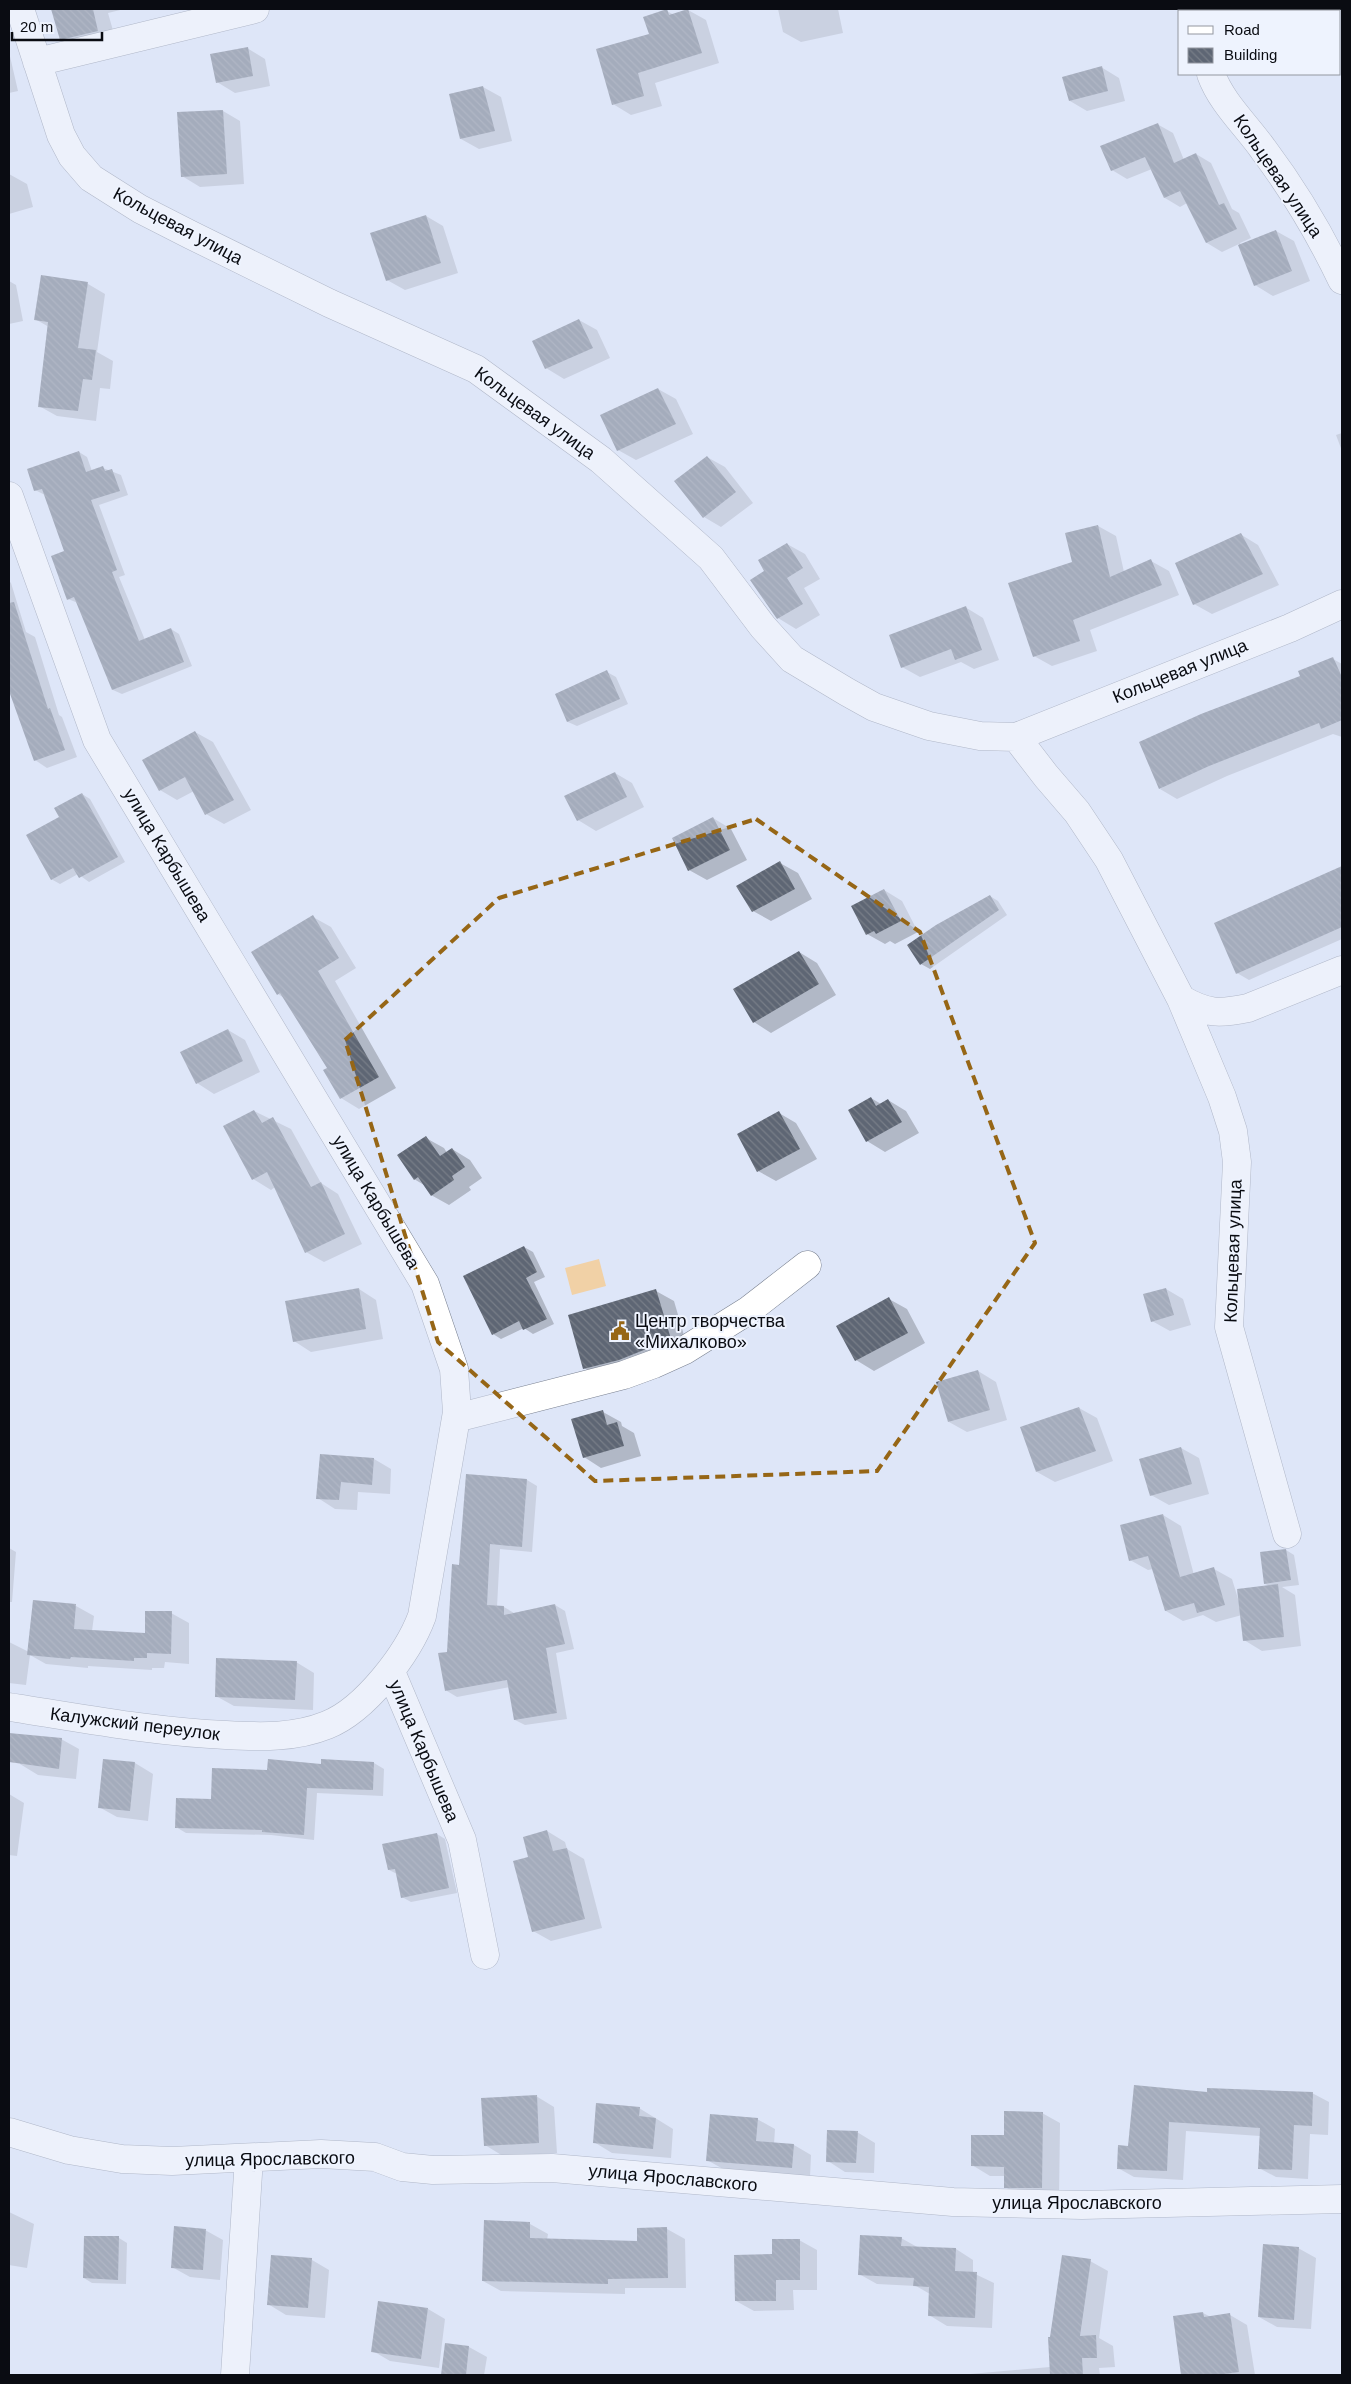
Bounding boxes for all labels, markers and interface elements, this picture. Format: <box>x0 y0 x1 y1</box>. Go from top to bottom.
scale bar <box>12 10 102 42</box>
legend <box>1178 10 1341 75</box>
text: 20 m <box>20 18 53 35</box>
text: Road <box>1224 21 1260 38</box>
text: Building <box>1224 46 1277 63</box>
street label: Кольцевая улица <box>1230 111 1327 242</box>
street label: Кольцевая улица <box>110 183 247 269</box>
street label: Кольцевая улица <box>471 363 600 464</box>
street label: Кольцевая улица <box>1110 634 1251 707</box>
street label: улица Карбышева <box>119 785 215 926</box>
street label: улица Карбышева <box>328 1132 424 1273</box>
street label: Кольцевая улица <box>1220 1178 1246 1323</box>
place label: Центр творчества «Михалково» <box>635 1311 786 1352</box>
public building icon: Центр творчества «Михалково» <box>609 1320 631 1342</box>
street label: улица Карбышева <box>385 1677 463 1826</box>
street label: Калужский переулок <box>49 1704 221 1744</box>
street label: улица Ярославского <box>185 2148 355 2170</box>
street label: улица Ярославского <box>588 2161 758 2195</box>
street label: улица Ярославского <box>992 2193 1162 2213</box>

